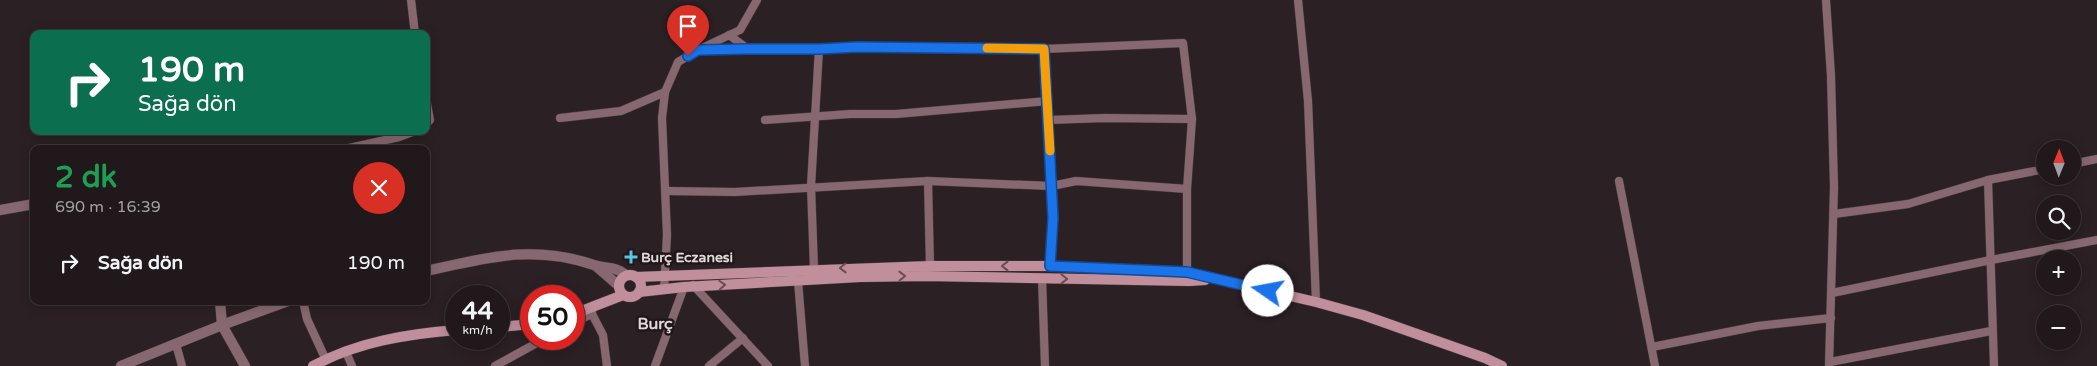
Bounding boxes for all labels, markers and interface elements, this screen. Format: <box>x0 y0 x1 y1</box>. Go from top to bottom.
pin <box>667 5 709 56</box>
icon: arrive <box>674 12 702 40</box>
text: 190 m <box>138 49 245 91</box>
icon: right <box>55 50 120 115</box>
text: Sağa dön <box>138 91 237 117</box>
north arrow <box>2036 140 2081 185</box>
map controls <box>2036 140 2081 350</box>
text: 2 dk <box>55 159 117 196</box>
button: close <box>353 162 405 214</box>
button: search <box>2036 195 2081 240</box>
text: 690 m · 16:39 <box>55 197 161 217</box>
icon: right <box>55 249 83 277</box>
place label: Burç Eczanesi <box>641 249 733 266</box>
button: + <box>2036 250 2081 295</box>
marker: Burç Eczanesi <box>625 251 637 263</box>
text: Sağa dön <box>98 252 183 274</box>
text: 190 m <box>347 252 405 274</box>
one-way arrow <box>1001 261 1009 271</box>
one-way arrow <box>839 263 846 273</box>
position arrow <box>1241 264 1293 316</box>
one-way arrow <box>898 271 906 281</box>
one-way arrow <box>1061 273 1069 284</box>
one-way arrow <box>719 280 727 291</box>
speed limit sign: 50 <box>520 285 585 350</box>
text: 44 <box>462 296 493 326</box>
button: − <box>2036 305 2081 350</box>
district label: Burç <box>637 314 673 334</box>
text: km/h <box>462 323 493 337</box>

